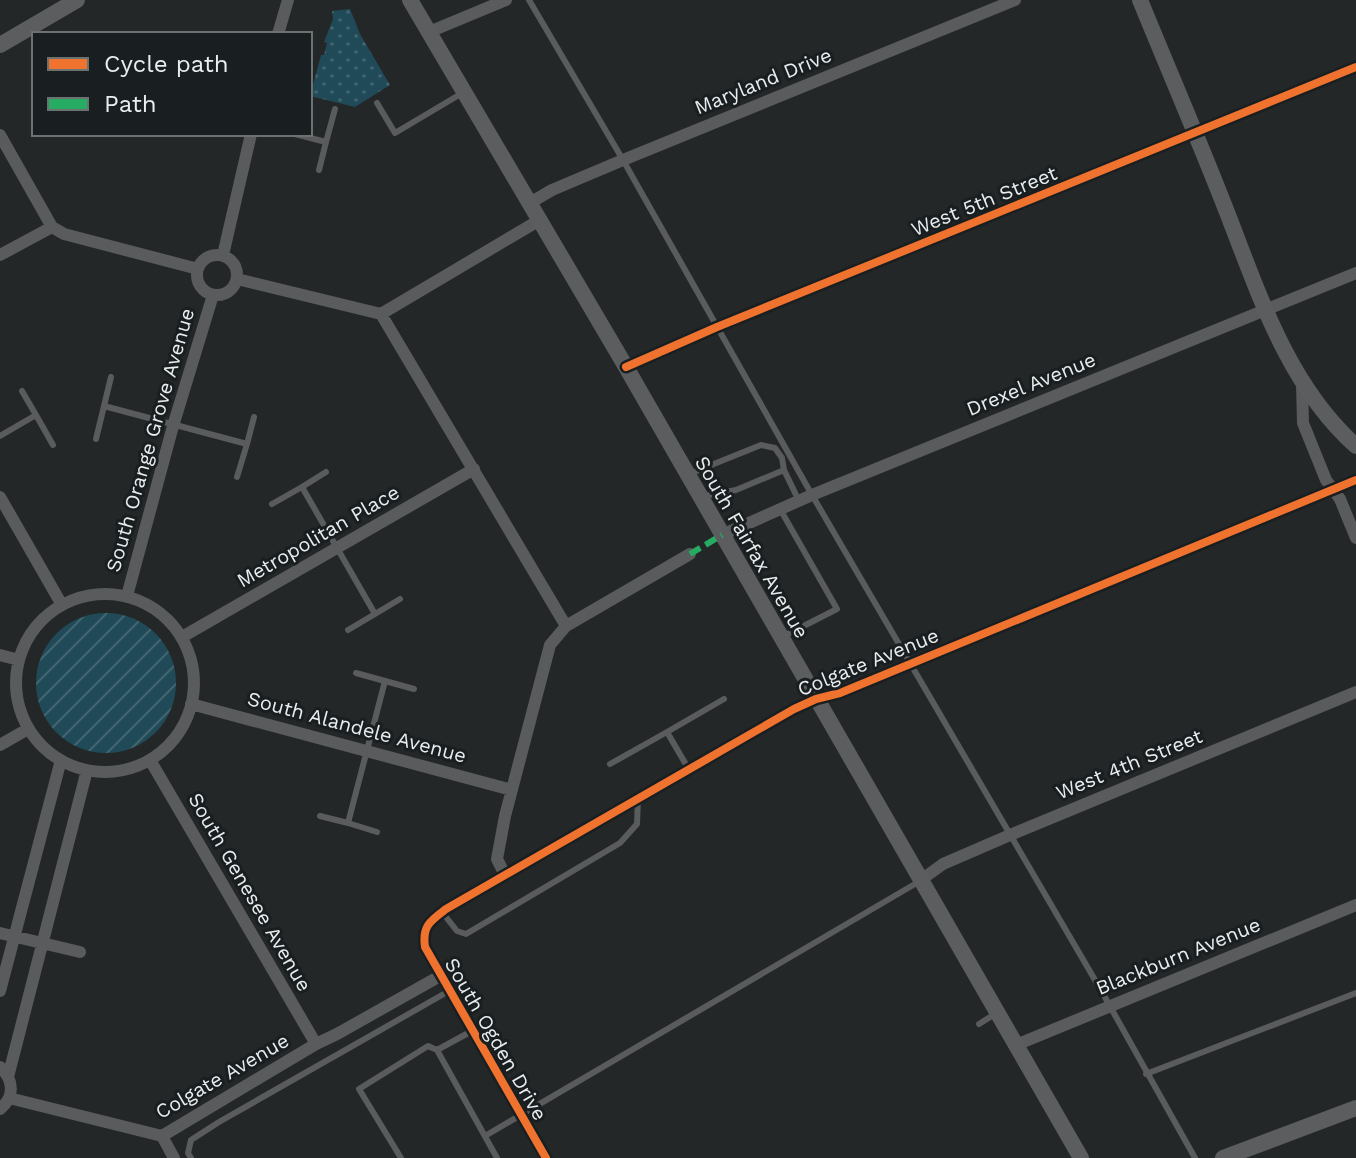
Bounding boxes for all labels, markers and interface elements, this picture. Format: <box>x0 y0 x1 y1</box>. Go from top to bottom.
legend <box>32 32 312 136</box>
street label: Maryland Drive <box>691 43 835 119</box>
text: Cycle path <box>104 50 229 78</box>
text: Path <box>104 90 157 118</box>
street label: West 5th Street <box>908 161 1061 241</box>
street label: South Orange Grove Avenue <box>101 305 199 575</box>
street label: Drexel Avenue <box>963 347 1099 421</box>
street label: South Fairfax Avenue <box>690 452 814 642</box>
street label: Metropolitan Place <box>232 480 404 592</box>
street label: Colgate Avenue <box>794 623 942 701</box>
street label: South Alandele Avenue <box>245 686 469 768</box>
street label: West 4th Street <box>1052 723 1206 804</box>
street label: South Genesee Avenue <box>183 789 317 995</box>
street label: Blackburn Avenue <box>1092 912 1264 1000</box>
street label: South Ogden Drive <box>440 954 552 1124</box>
street label: Colgate Avenue <box>151 1028 293 1124</box>

